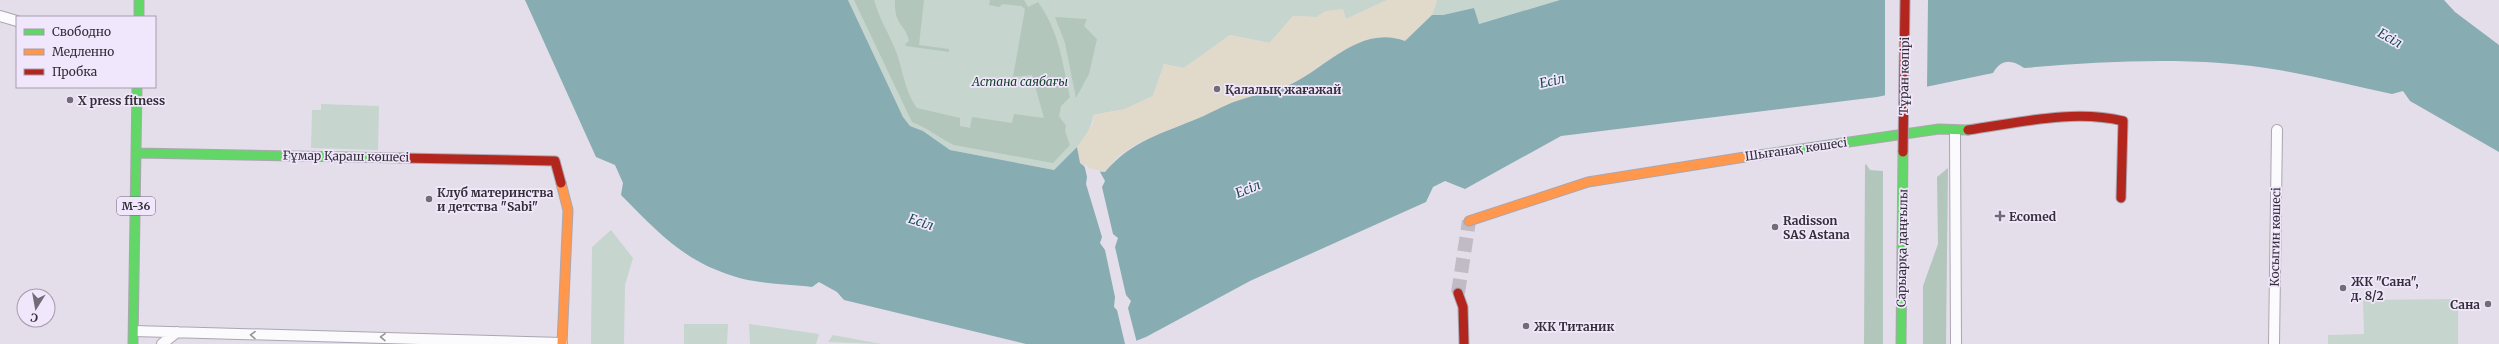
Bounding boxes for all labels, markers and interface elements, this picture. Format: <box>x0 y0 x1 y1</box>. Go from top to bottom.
legend <box>16 16 156 88</box>
text: Свободно <box>52 24 111 39</box>
water label: Есіл <box>2375 24 2405 52</box>
street label: Тұран көпірі <box>1896 37 1912 115</box>
text: Медленно <box>52 44 114 59</box>
text: Пробка <box>52 64 98 79</box>
water label: Есіл <box>1538 70 1566 92</box>
park label: Астана саябағы <box>971 74 1068 89</box>
place label: Қалалық жағажай <box>1225 82 1342 97</box>
marker: Қалалық жағажай <box>1212 84 1222 94</box>
place label: X press fitness <box>78 93 165 108</box>
marker: X press fitness <box>65 95 75 105</box>
street label: Шығанақ көшесі <box>1744 134 1848 164</box>
street label: Ғұмар Қараш көшесі <box>283 147 410 165</box>
water label: Есіл <box>1233 176 1263 202</box>
place label: Клуб материнства и детства "Sabi" <box>437 185 554 214</box>
street label: Косыгин көшесі <box>2267 187 2283 287</box>
street label: Сарыарқа даңғылы <box>1893 189 1911 307</box>
marker: Клуб материнства и детства "Sabi" <box>424 194 434 204</box>
road number: M-36 <box>117 197 155 215</box>
place label: Ecomed <box>2009 209 2057 224</box>
water label: Есіл <box>906 210 936 234</box>
marker: Ecomed <box>1994 210 2006 222</box>
place label: Radisson SAS Astana <box>1783 213 1850 242</box>
marker: Radisson SAS Astana <box>1770 222 1780 232</box>
place label: ЖК "Сана", д. 8/2 <box>2350 274 2419 303</box>
marker: ЖК "Сана", д. 8/2 <box>2338 283 2348 293</box>
north arrow <box>16 288 56 328</box>
place label: Сана <box>2450 297 2480 312</box>
marker: Сана <box>2483 299 2493 309</box>
text: С <box>29 310 39 325</box>
place label: ЖК Титаник <box>1534 319 1615 334</box>
marker: ЖК Титаник <box>1521 321 1531 331</box>
one-way arrow <box>250 331 256 339</box>
one-way arrow <box>380 333 386 341</box>

